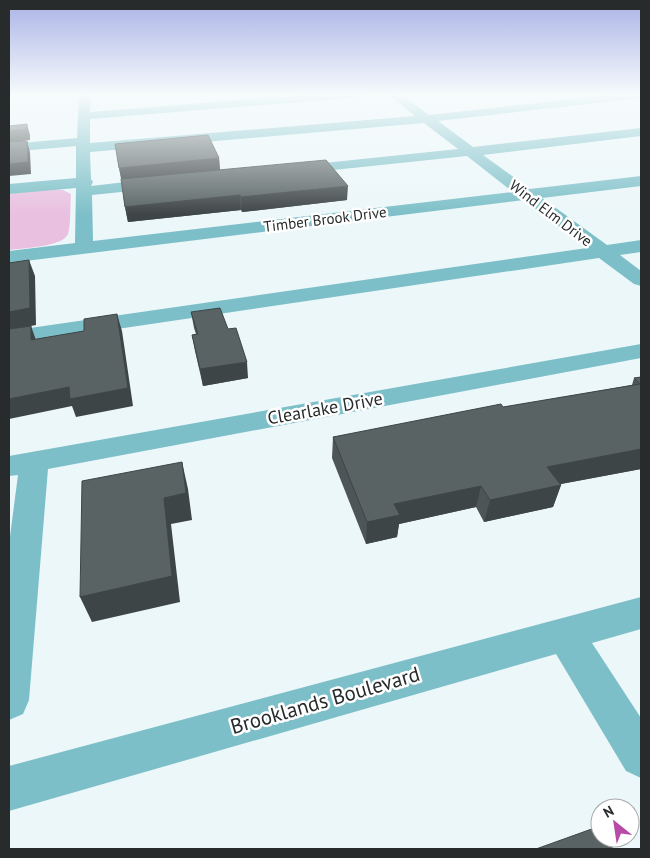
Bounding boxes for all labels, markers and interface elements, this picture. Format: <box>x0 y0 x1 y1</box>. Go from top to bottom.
street label: Wind Elm Drive <box>506 176 596 250</box>
street label: Timber Brook Drive <box>262 202 388 236</box>
street label: Clearlake Drive <box>266 387 384 429</box>
street label: Brooklands Boulevard <box>227 660 423 740</box>
north arrow <box>590 798 640 848</box>
text: N <box>600 802 617 822</box>

